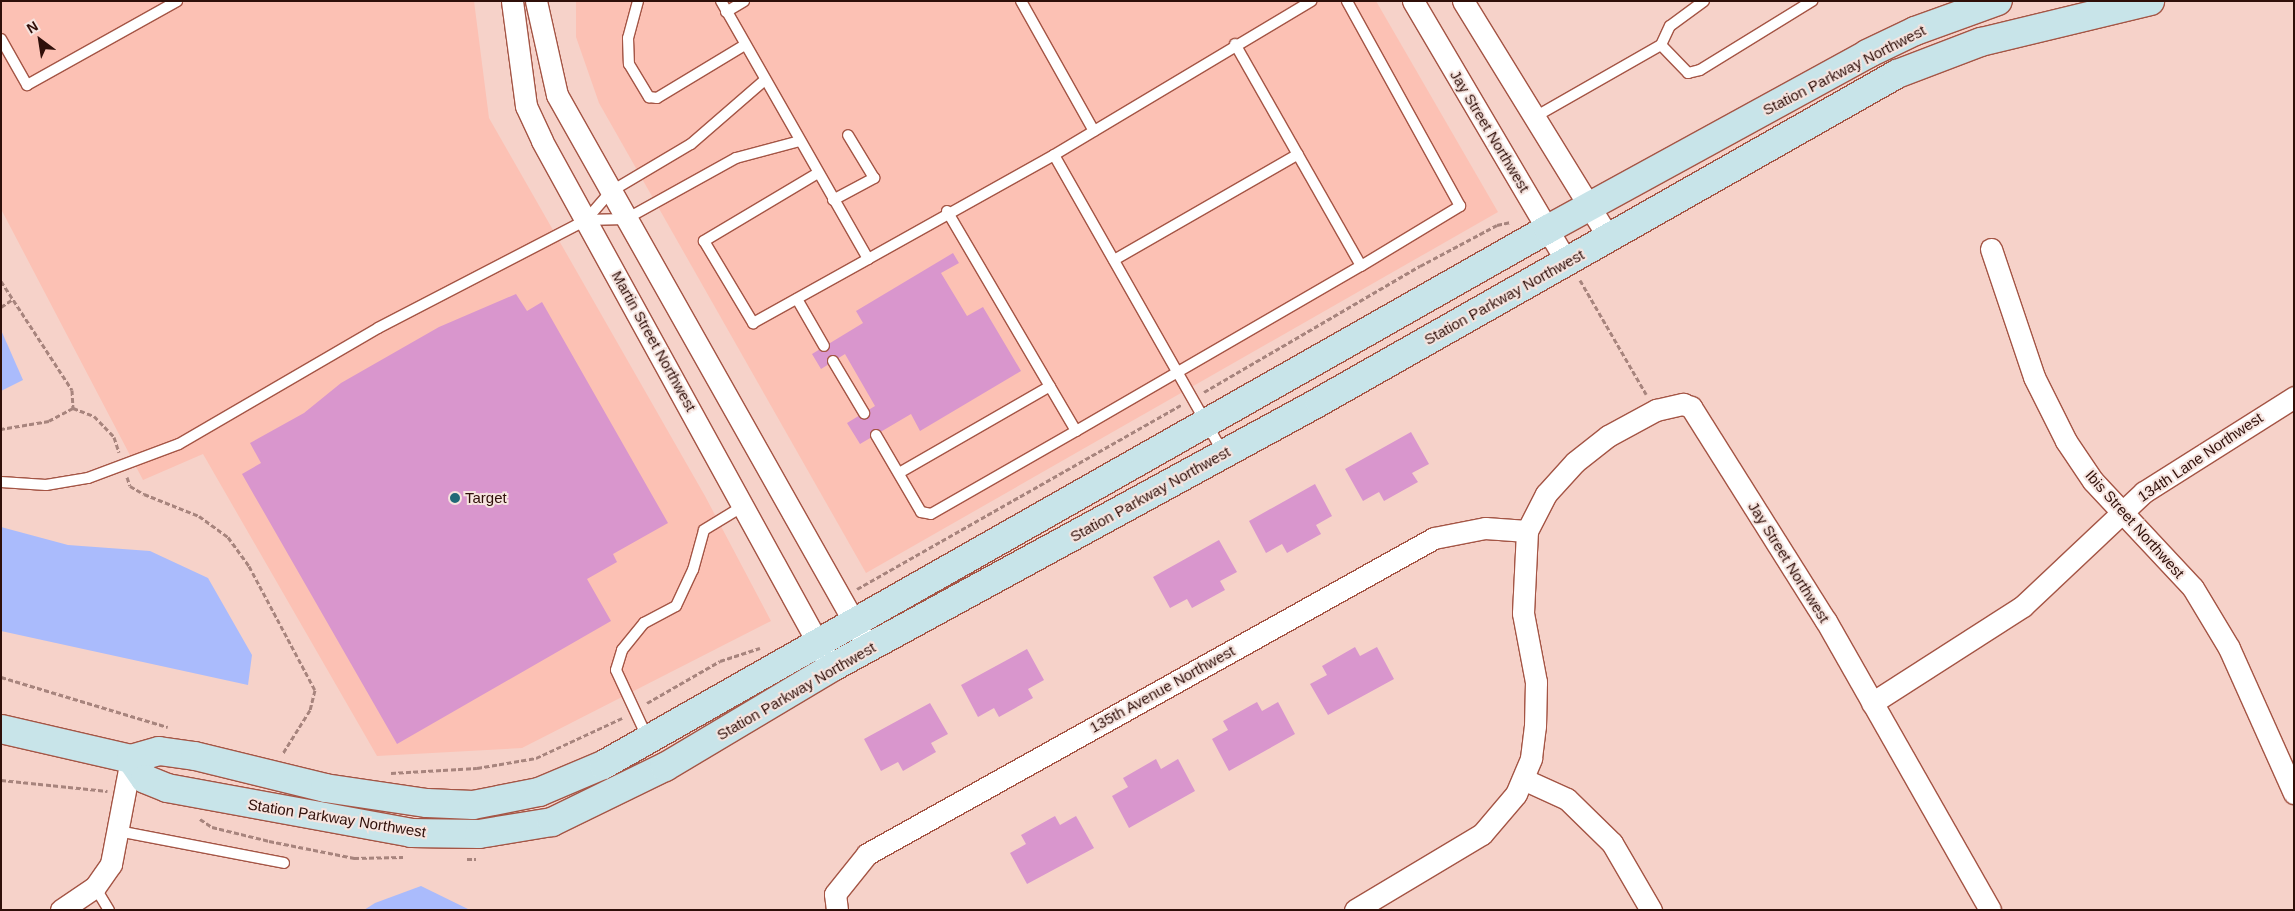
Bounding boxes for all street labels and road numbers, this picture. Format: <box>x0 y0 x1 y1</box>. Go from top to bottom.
street label: Station Parkway Northwest <box>1760 21 1928 119</box>
street label: Jay Street Northwest <box>1446 67 1534 195</box>
street label: Station Parkway Northwest <box>1421 245 1587 349</box>
street label: Martin Street Northwest <box>608 268 700 414</box>
street label: 134th Lane Northwest <box>2134 409 2266 505</box>
street label: Station Parkway Northwest <box>1067 442 1233 546</box>
street label: Ibis Street Northwest <box>2082 466 2188 582</box>
street label: Jay Street Northwest <box>1744 498 1834 626</box>
street label: Station Parkway Northwest <box>714 638 878 744</box>
street label: 135th Avenue Northwest <box>1086 641 1238 737</box>
street label: Station Parkway Northwest <box>247 795 427 841</box>

